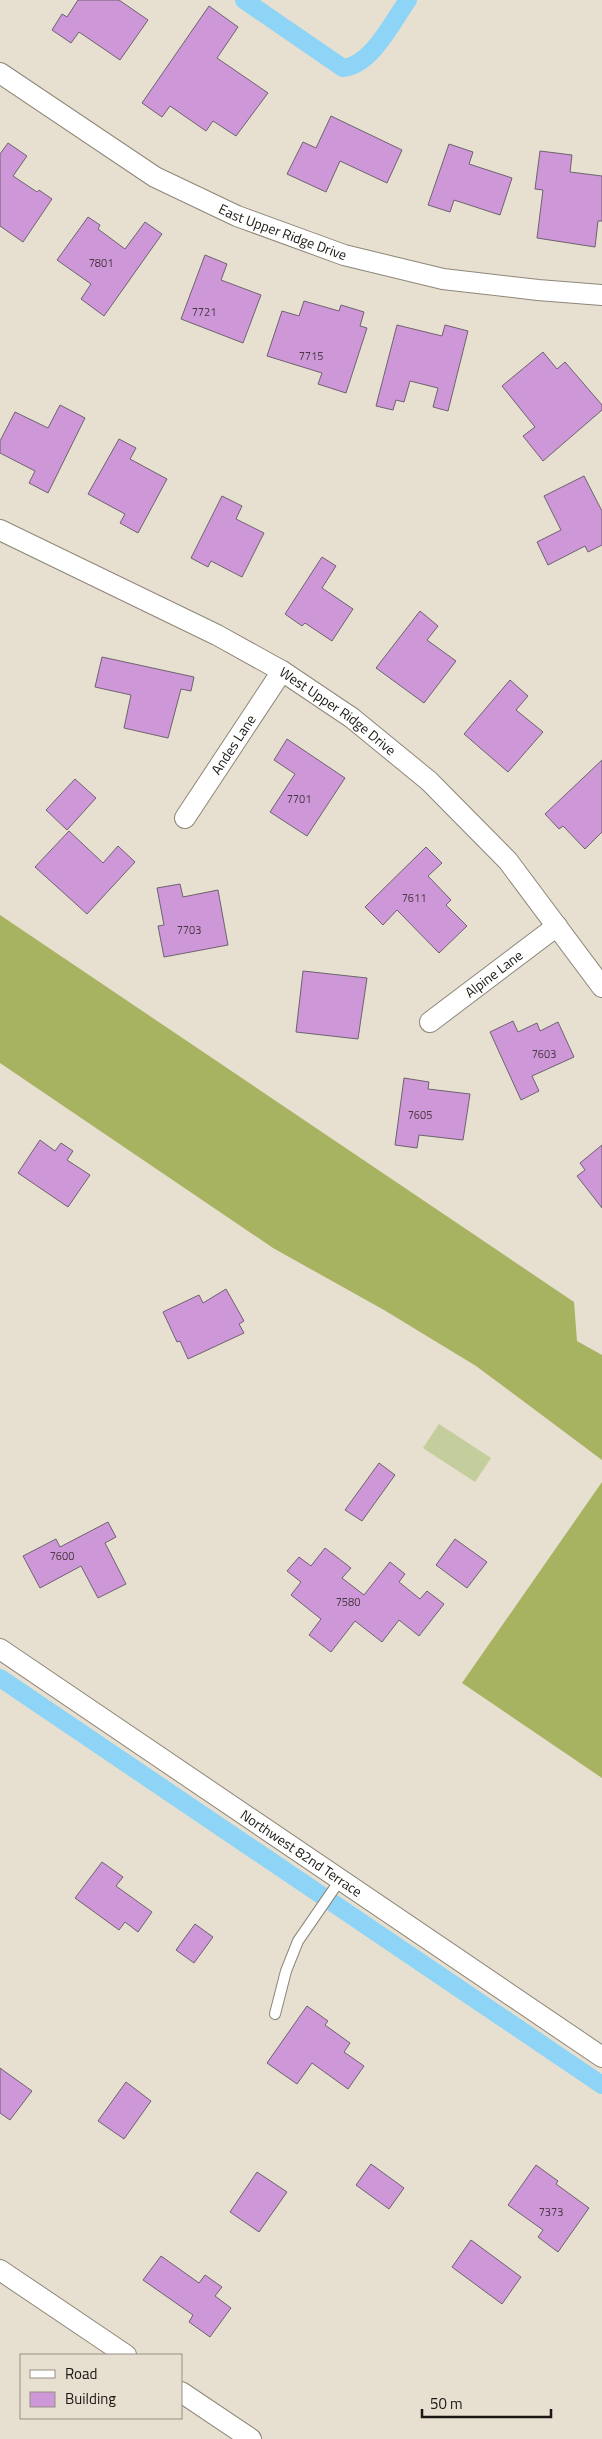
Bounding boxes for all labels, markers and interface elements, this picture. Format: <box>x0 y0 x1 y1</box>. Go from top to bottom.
street label: East Upper Ridge Drive <box>215 198 350 265</box>
house number: 7801 <box>89 255 113 271</box>
house number: 7721 <box>192 304 216 320</box>
house number: 7715 <box>299 348 323 364</box>
street label: West Upper Ridge Drive <box>275 661 401 760</box>
street label: Andes Lane <box>205 710 261 779</box>
house number: 7701 <box>287 791 311 807</box>
house number: 7611 <box>402 890 426 906</box>
house number: 7703 <box>177 922 201 938</box>
street label: Alpine Lane <box>460 944 527 1002</box>
house number: 7603 <box>532 1046 556 1062</box>
house number: 7605 <box>408 1107 432 1123</box>
house number: 7600 <box>50 1548 74 1564</box>
house number: 7580 <box>336 1594 360 1610</box>
street label: Northwest 82nd Terrace <box>237 1804 367 1902</box>
house number: 7373 <box>539 2204 563 2220</box>
legend <box>20 2354 182 2419</box>
text: Road <box>65 2362 97 2385</box>
scale bar <box>422 2386 551 2418</box>
text: Building <box>65 2387 116 2410</box>
text: 50 m <box>430 2392 463 2415</box>

